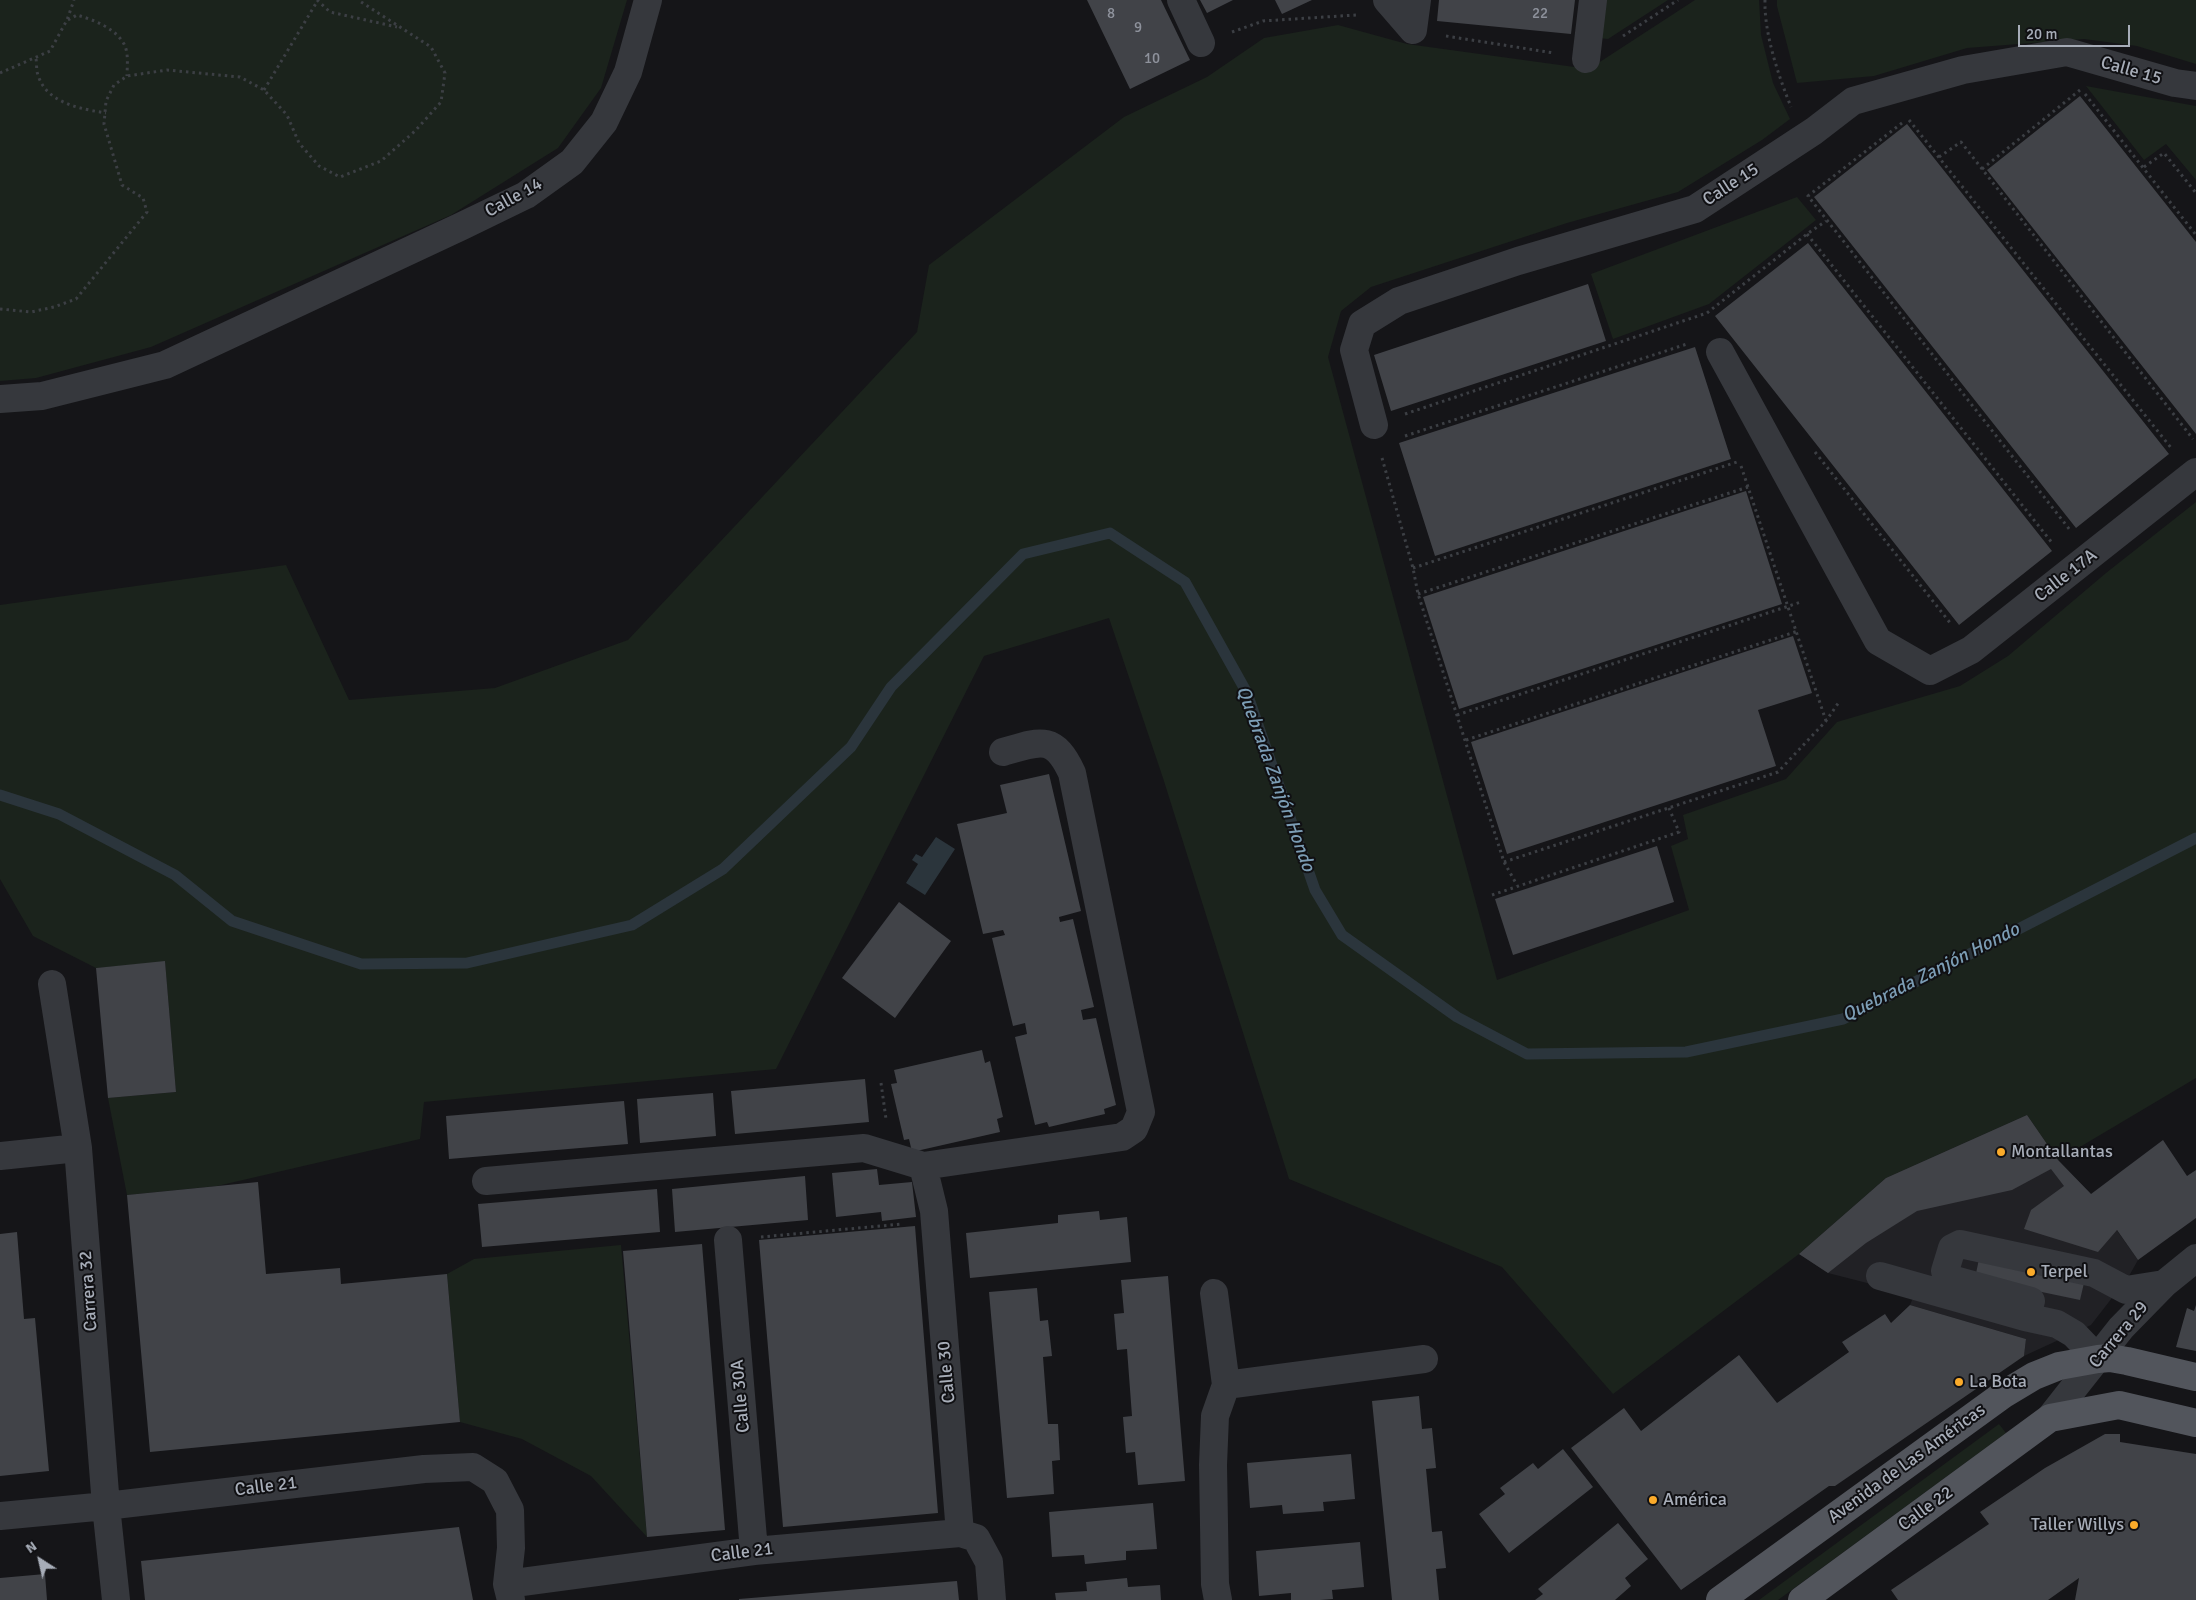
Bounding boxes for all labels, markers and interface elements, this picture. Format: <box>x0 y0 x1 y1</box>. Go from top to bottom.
house number: 8 <box>1107 5 1115 23</box>
house number: 22 <box>1532 5 1548 23</box>
scale bar <box>2021 15 2134 47</box>
house number: 9 <box>1134 19 1142 37</box>
text: 20 m <box>2026 25 2057 43</box>
house number: 10 <box>1144 50 1160 68</box>
street label: Calle 15 <box>2098 52 2164 90</box>
street label: Calle 15 <box>1699 159 1763 211</box>
street label: Calle 14 <box>481 173 547 223</box>
street label: Calle 17A <box>2030 545 2102 607</box>
water label: Quebrada Zanjón Hondo <box>1231 683 1319 875</box>
water label: Quebrada Zanjón Hondo <box>1839 918 2023 1028</box>
place label: Montallantas <box>2011 1141 2113 1163</box>
marker: Montallantas <box>1995 1146 2007 1158</box>
street label: Carrera 32 <box>75 1250 103 1332</box>
place label: Terpel <box>2041 1261 2088 1283</box>
marker: Terpel <box>2025 1266 2037 1278</box>
street label: Carrera 29 <box>2085 1297 2153 1373</box>
street label: Calle 30 <box>934 1340 960 1404</box>
street label: Calle 30A <box>727 1358 755 1434</box>
place label: La Bota <box>1969 1371 2027 1393</box>
marker: La Bota <box>1953 1376 1965 1388</box>
street label: Avenida de Las Américas <box>1824 1400 1990 1528</box>
street label: Calle 21 <box>234 1472 298 1502</box>
street label: Calle 22 <box>1894 1482 1958 1536</box>
place label: América <box>1663 1489 1727 1511</box>
marker: América <box>1647 1494 1659 1506</box>
place label: Taller Willys <box>2031 1514 2124 1536</box>
marker: Taller Willys <box>2128 1519 2140 1531</box>
north arrow <box>15 1535 65 1585</box>
text: N <box>22 1538 40 1557</box>
street label: Calle 21 <box>710 1538 774 1568</box>

